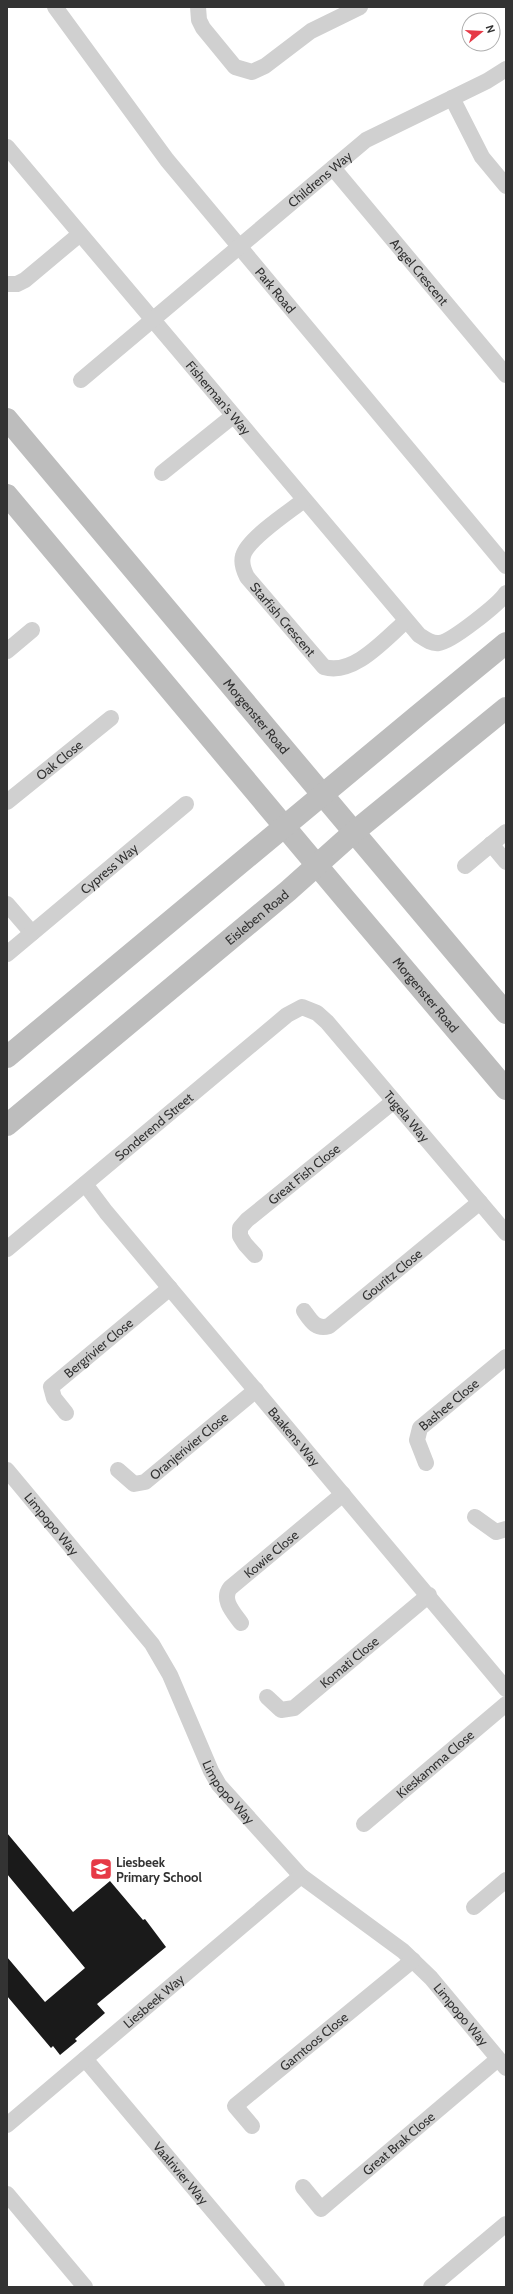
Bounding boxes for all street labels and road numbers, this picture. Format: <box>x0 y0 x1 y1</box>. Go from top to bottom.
street label: Childrens Way <box>284 147 355 210</box>
street label: Angel Crescent <box>387 235 453 309</box>
street label: Park Road <box>252 264 299 316</box>
street label: Fisherman's Way <box>183 357 255 438</box>
street label: Starfish Crescent <box>247 579 320 660</box>
street label: Morgenster Road <box>220 675 293 757</box>
street label: Oak Close <box>33 736 86 783</box>
street label: Cypress Way <box>77 840 141 897</box>
street label: Eisleben Road <box>222 886 292 948</box>
street label: Morgenster Road <box>390 954 462 1035</box>
street label: Tugela Way <box>381 1087 433 1145</box>
street label: Sonderend Street <box>111 1089 197 1164</box>
street label: Great Fish Close <box>265 1140 343 1208</box>
street label: Gouritz Close <box>358 1245 425 1304</box>
street label: Bergrivier Close <box>60 1314 136 1381</box>
street label: Bashee Close <box>415 1375 482 1434</box>
street label: Baakens Way <box>265 1404 324 1470</box>
street label: Oranjerivier Close <box>146 1409 231 1483</box>
street label: Limpopo Way <box>21 1489 83 1559</box>
street label: Kowie Close <box>241 1526 302 1581</box>
street label: Komati Close <box>316 1633 382 1691</box>
street label: Kieskamma Close <box>393 1726 477 1801</box>
street label: Limpopo Way <box>199 1758 258 1827</box>
street label: Liesbeek Way <box>120 1970 188 2031</box>
street label: Limpopo Way <box>430 1980 492 2049</box>
street label: Gamtoos Close <box>276 2009 351 2074</box>
street label: Great Brak Close <box>359 2108 438 2178</box>
street label: Vaalrivier Way <box>150 2138 212 2208</box>

